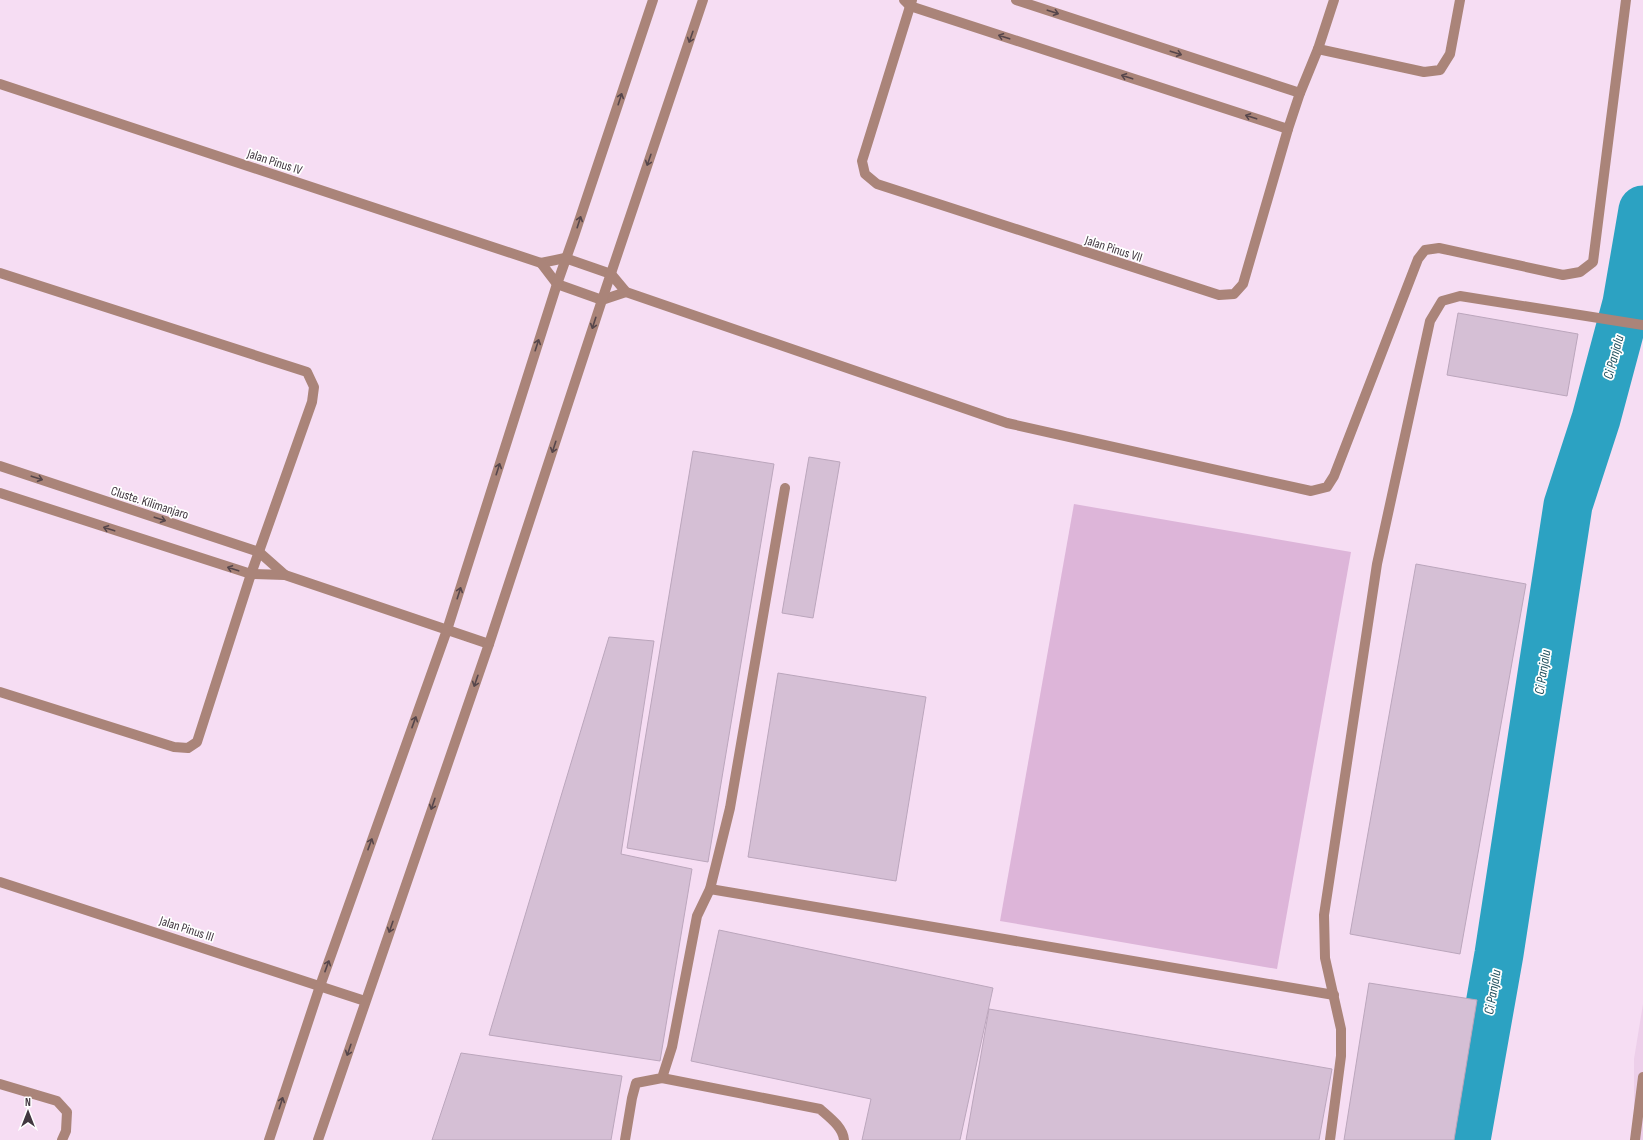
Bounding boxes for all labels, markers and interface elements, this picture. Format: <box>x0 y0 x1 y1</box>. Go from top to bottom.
one-way arrow <box>1046 9 1059 16</box>
one-way arrow <box>686 31 694 43</box>
one-way arrow <box>998 32 1010 40</box>
one-way arrow <box>1170 50 1183 57</box>
one-way arrow <box>1121 73 1134 80</box>
one-way arrow <box>617 92 624 105</box>
one-way arrow <box>1244 113 1257 120</box>
street label: Jalan Pinus IV <box>244 145 304 178</box>
one-way arrow <box>645 154 652 167</box>
one-way arrow <box>576 215 583 228</box>
street label: Jalan Pinus VII <box>1082 232 1144 266</box>
one-way arrow <box>590 317 597 330</box>
water label: Ci Panjalu <box>1599 333 1628 381</box>
one-way arrow <box>534 338 541 351</box>
one-way arrow <box>549 440 557 452</box>
one-way arrow <box>495 462 502 475</box>
one-way arrow <box>30 475 43 482</box>
street label: Cluste. Kilimanjaro <box>109 483 191 523</box>
one-way arrow <box>154 515 166 523</box>
one-way arrow <box>103 525 116 532</box>
one-way arrow <box>227 565 240 572</box>
one-way arrow <box>456 586 463 599</box>
water label: Ci Panjalu <box>1531 648 1554 696</box>
one-way arrow <box>472 674 479 687</box>
one-way arrow <box>411 716 419 728</box>
one-way arrow <box>429 798 437 810</box>
one-way arrow <box>367 838 375 850</box>
street label: Jalan Pinus III <box>157 912 216 945</box>
one-way arrow <box>387 920 394 933</box>
one-way arrow <box>323 961 331 973</box>
water label: Ci Panjalu <box>1480 968 1505 1016</box>
one-way arrow <box>345 1043 352 1056</box>
north arrow <box>8 1092 48 1132</box>
text: N <box>25 1096 31 1109</box>
one-way arrow <box>278 1097 285 1110</box>

